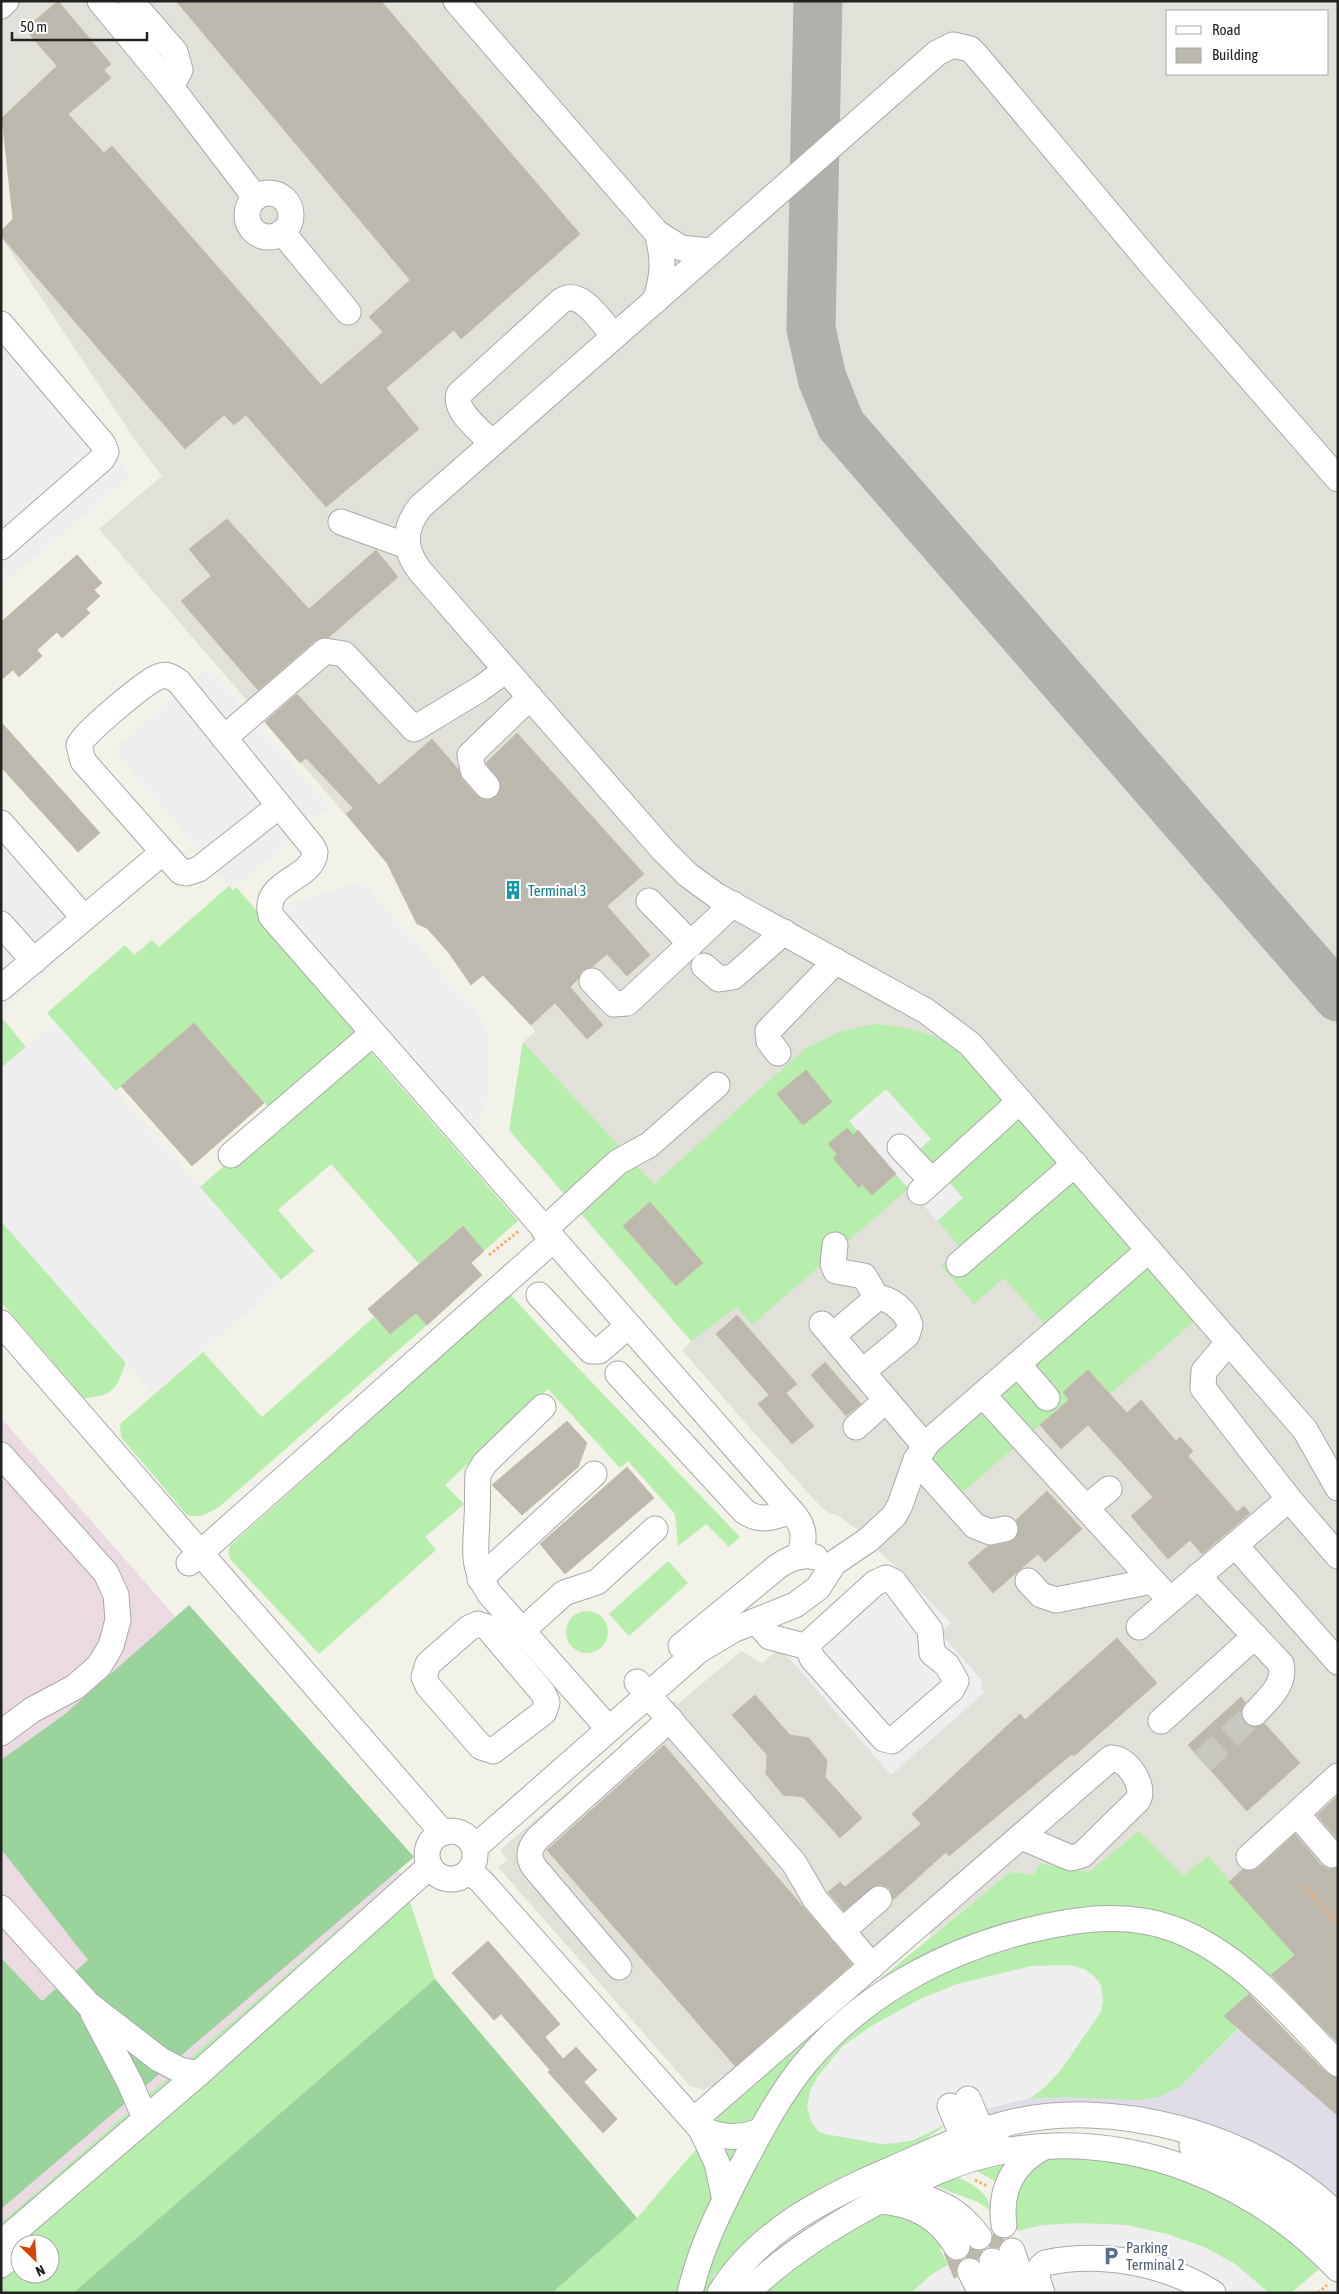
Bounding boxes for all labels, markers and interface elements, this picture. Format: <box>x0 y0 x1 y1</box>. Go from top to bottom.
scale bar <box>12 10 148 42</box>
legend <box>1166 10 1329 75</box>
text: 50 m <box>20 18 47 35</box>
text: Road <box>1212 21 1241 38</box>
text: Building <box>1212 46 1258 63</box>
building icon: Terminal 3 <box>502 879 524 901</box>
place label: Terminal 3 <box>528 882 587 899</box>
north arrow <box>10 2234 60 2284</box>
place label: Parking Terminal 2 <box>1126 2239 1185 2273</box>
parking icon: Parking Terminal 2 <box>1100 2245 1122 2267</box>
text: N <box>33 2262 48 2280</box>

